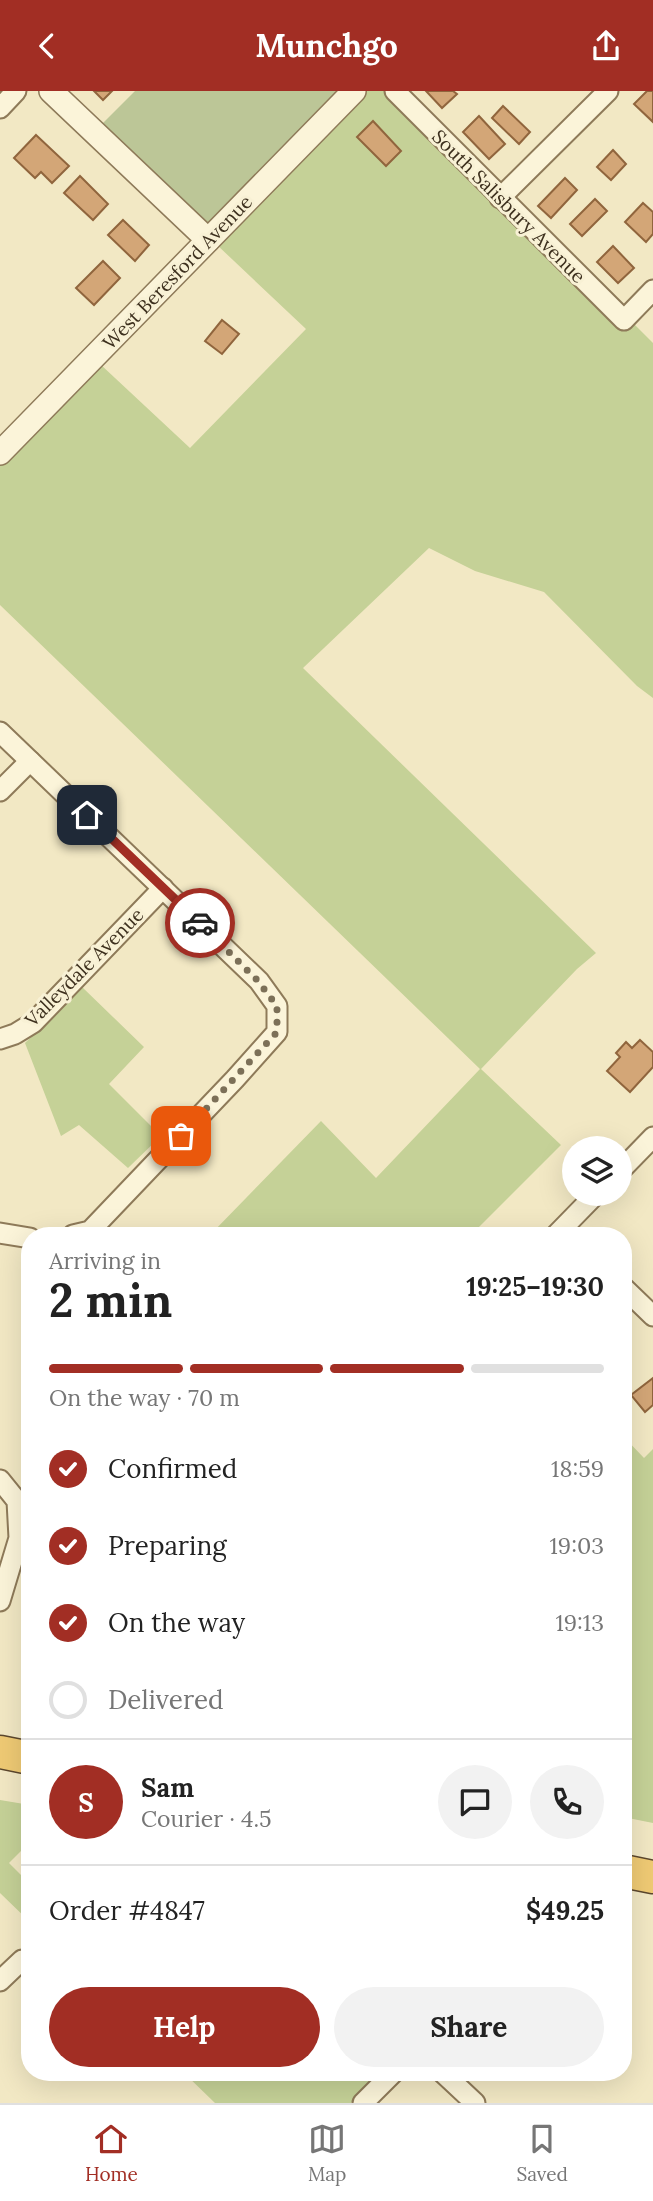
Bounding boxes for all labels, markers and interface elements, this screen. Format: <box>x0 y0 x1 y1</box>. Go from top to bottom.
text: Munchgo <box>255 25 398 66</box>
icon: back <box>28 27 66 65</box>
icon: share <box>587 27 625 65</box>
street label: South Salisbury Avenue <box>427 124 591 288</box>
street label: West Beresford Avenue <box>97 190 257 354</box>
pin <box>57 785 117 845</box>
icon: home <box>68 796 106 834</box>
courier <box>165 888 235 958</box>
street label: Valleydale Avenue <box>19 903 148 1032</box>
icon: car <box>181 904 219 942</box>
pin <box>151 1106 211 1166</box>
icon: bag <box>162 1117 200 1155</box>
map controls <box>562 1136 632 1206</box>
button: layers <box>562 1136 632 1206</box>
text: Arriving in <box>49 1246 161 1275</box>
text: 19:25–19:30 <box>466 1270 604 1303</box>
text: 2 min <box>49 1271 172 1330</box>
text: On the way · 70 m <box>49 1383 240 1412</box>
icon: check <box>49 1450 87 1488</box>
text: Confirmed <box>108 1452 237 1485</box>
text: 18:59 <box>551 1454 604 1483</box>
icon: check <box>49 1527 87 1565</box>
text: Preparing <box>108 1529 227 1562</box>
text: 19:03 <box>549 1531 604 1560</box>
icon: check <box>49 1604 87 1642</box>
text: On the way <box>108 1606 245 1639</box>
text: 19:13 <box>555 1608 604 1637</box>
text: Delivered <box>108 1683 224 1716</box>
button: chat <box>438 1765 512 1839</box>
button: phone <box>530 1765 604 1839</box>
text: Sam <box>141 1771 194 1804</box>
text: S <box>78 1786 94 1819</box>
text: Courier · 4.5 <box>141 1804 272 1833</box>
text: Order #4847 <box>49 1894 205 1927</box>
text: $49.25 <box>526 1894 604 1927</box>
button: Help <box>49 1987 320 2067</box>
button: Share <box>334 1987 604 2067</box>
tab: Home <box>85 2120 138 2186</box>
tab: Map <box>308 2120 346 2186</box>
tab: Saved <box>517 2120 568 2186</box>

